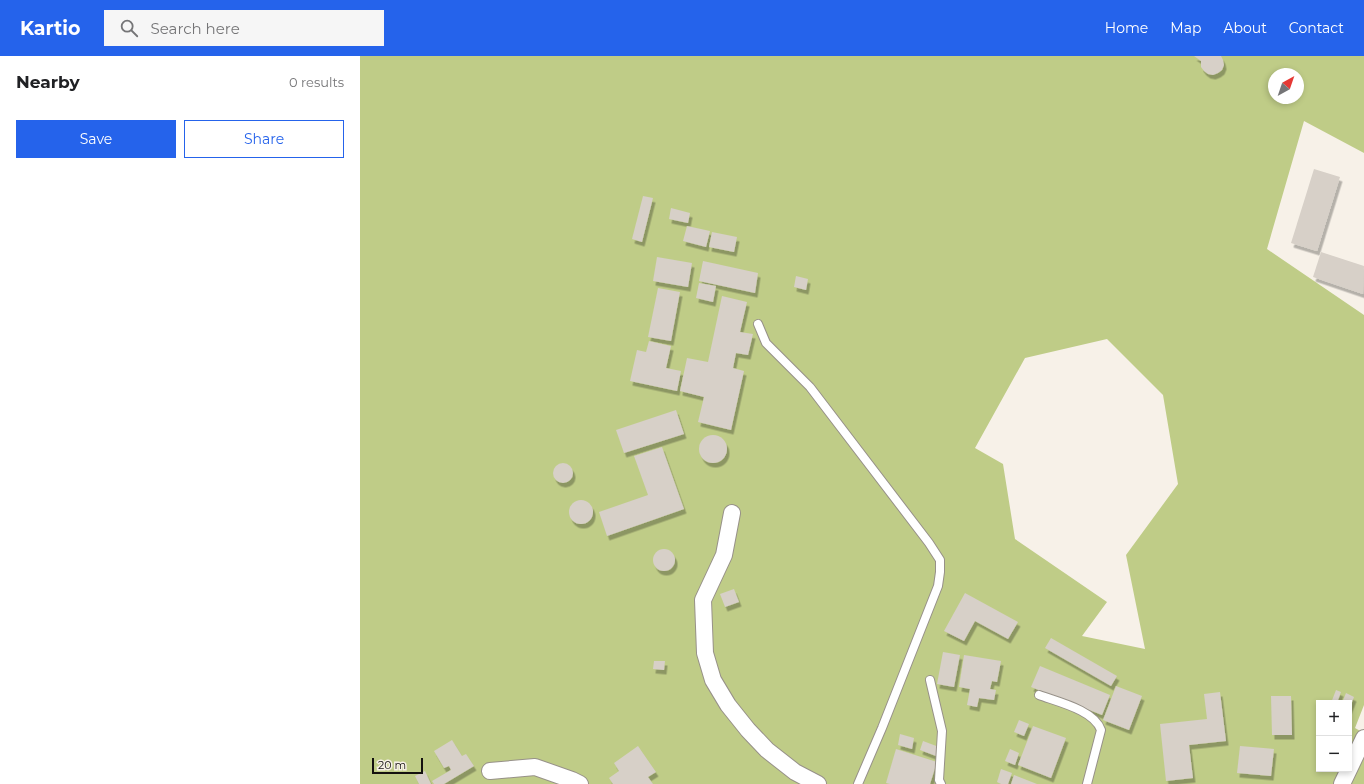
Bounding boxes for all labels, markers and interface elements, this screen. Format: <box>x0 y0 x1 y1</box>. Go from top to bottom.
search box <box>104 10 384 46</box>
text: Kartio <box>20 17 80 40</box>
icon: search <box>118 17 140 39</box>
text: Search here <box>150 19 240 38</box>
text: Home <box>1105 19 1148 37</box>
text: Map <box>1170 19 1201 37</box>
text: About <box>1223 19 1267 37</box>
text: Contact <box>1289 19 1344 37</box>
north arrow <box>1268 68 1304 104</box>
text: Nearby <box>16 72 80 92</box>
text: 0 results <box>289 74 344 90</box>
button: Save <box>16 120 176 158</box>
button: Share <box>184 120 344 158</box>
map controls <box>1316 700 1352 772</box>
button: + <box>1316 700 1352 736</box>
button: − <box>1316 736 1352 772</box>
scale bar <box>372 756 423 775</box>
text: 20 m <box>378 758 406 772</box>

